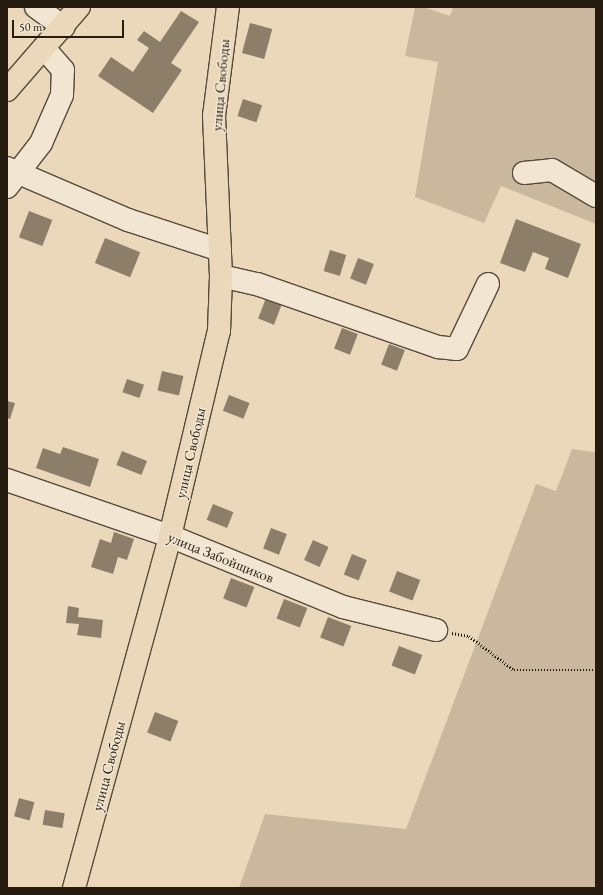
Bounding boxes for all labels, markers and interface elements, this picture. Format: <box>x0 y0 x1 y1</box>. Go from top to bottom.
scale bar <box>14 12 126 38</box>
text: 50 m <box>19 19 42 35</box>
street label: улица Свободы <box>207 38 233 132</box>
street label: улица Свободы <box>171 406 209 500</box>
street label: улица Забойщиков <box>165 528 277 586</box>
street label: улица Свободы <box>87 719 129 813</box>

